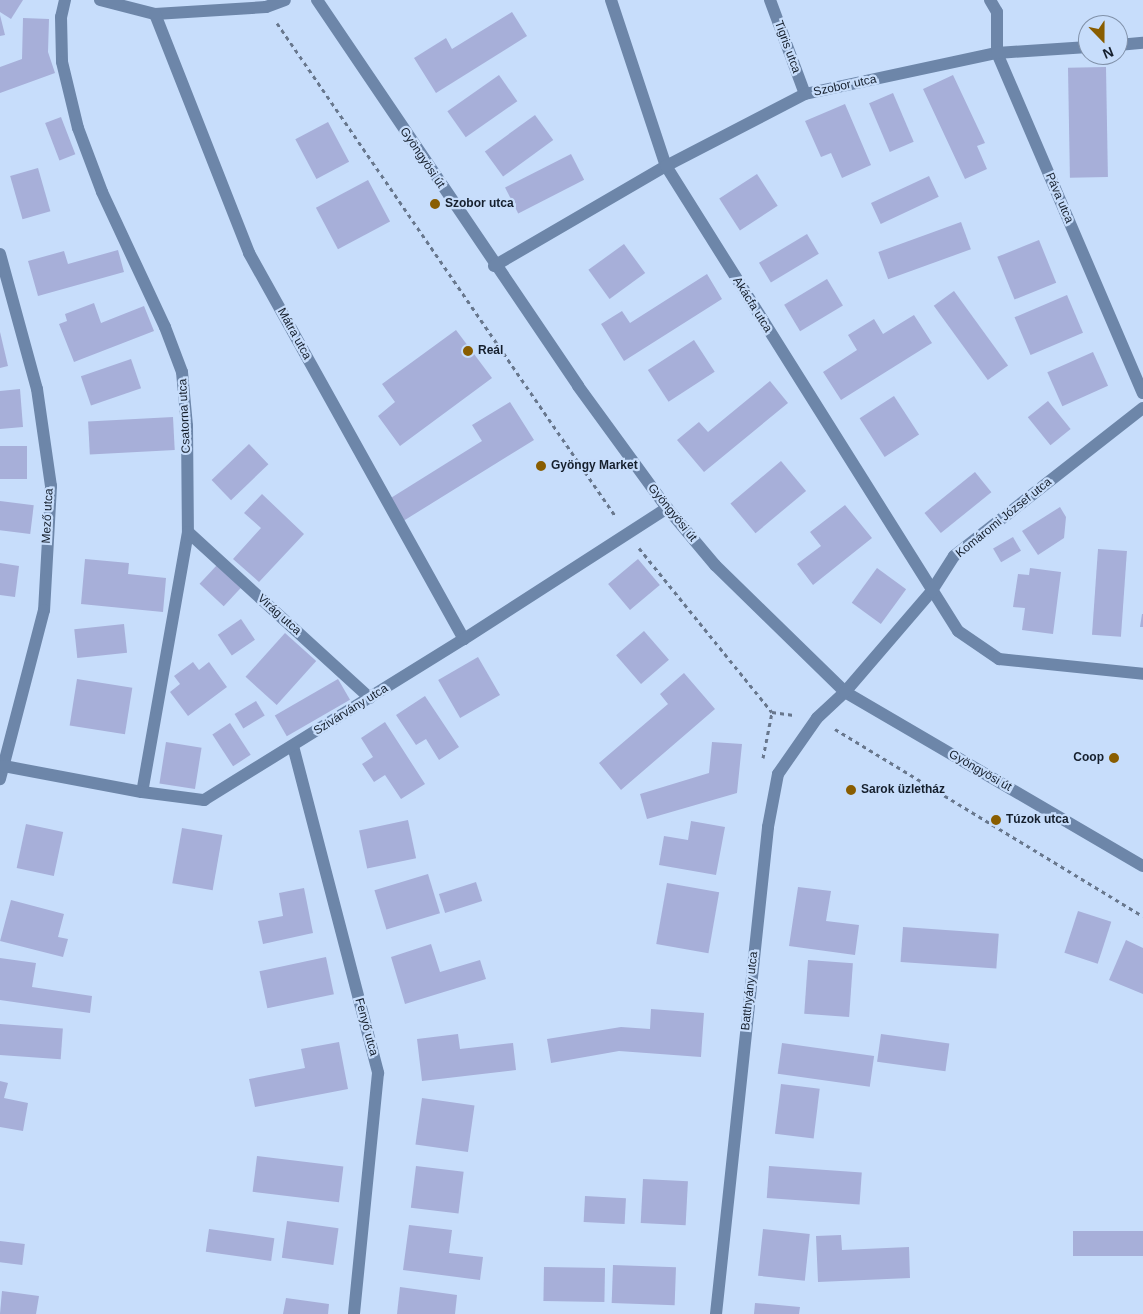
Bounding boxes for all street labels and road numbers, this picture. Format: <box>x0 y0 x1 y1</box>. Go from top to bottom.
street label: Tigris utca <box>771 19 803 75</box>
street label: Szobor utca <box>812 72 878 100</box>
street label: Gyöngyösi út <box>396 125 448 191</box>
street label: Páva utca <box>1042 171 1076 225</box>
street label: Akácfa utca <box>729 275 775 335</box>
street label: Mátra utca <box>274 306 314 362</box>
street label: Csatorna utca <box>176 378 194 454</box>
street label: Komáromi József utca <box>953 475 1055 561</box>
street label: Gyöngyösi út <box>644 481 700 545</box>
street label: Mező utca <box>39 488 57 544</box>
street label: Virág utca <box>254 592 304 638</box>
street label: Szivárvány utca <box>311 681 391 739</box>
street label: Gyöngyösi út <box>946 747 1014 795</box>
street label: Batthyány utca <box>739 951 761 1031</box>
street label: Fenyő utca <box>351 996 381 1058</box>

